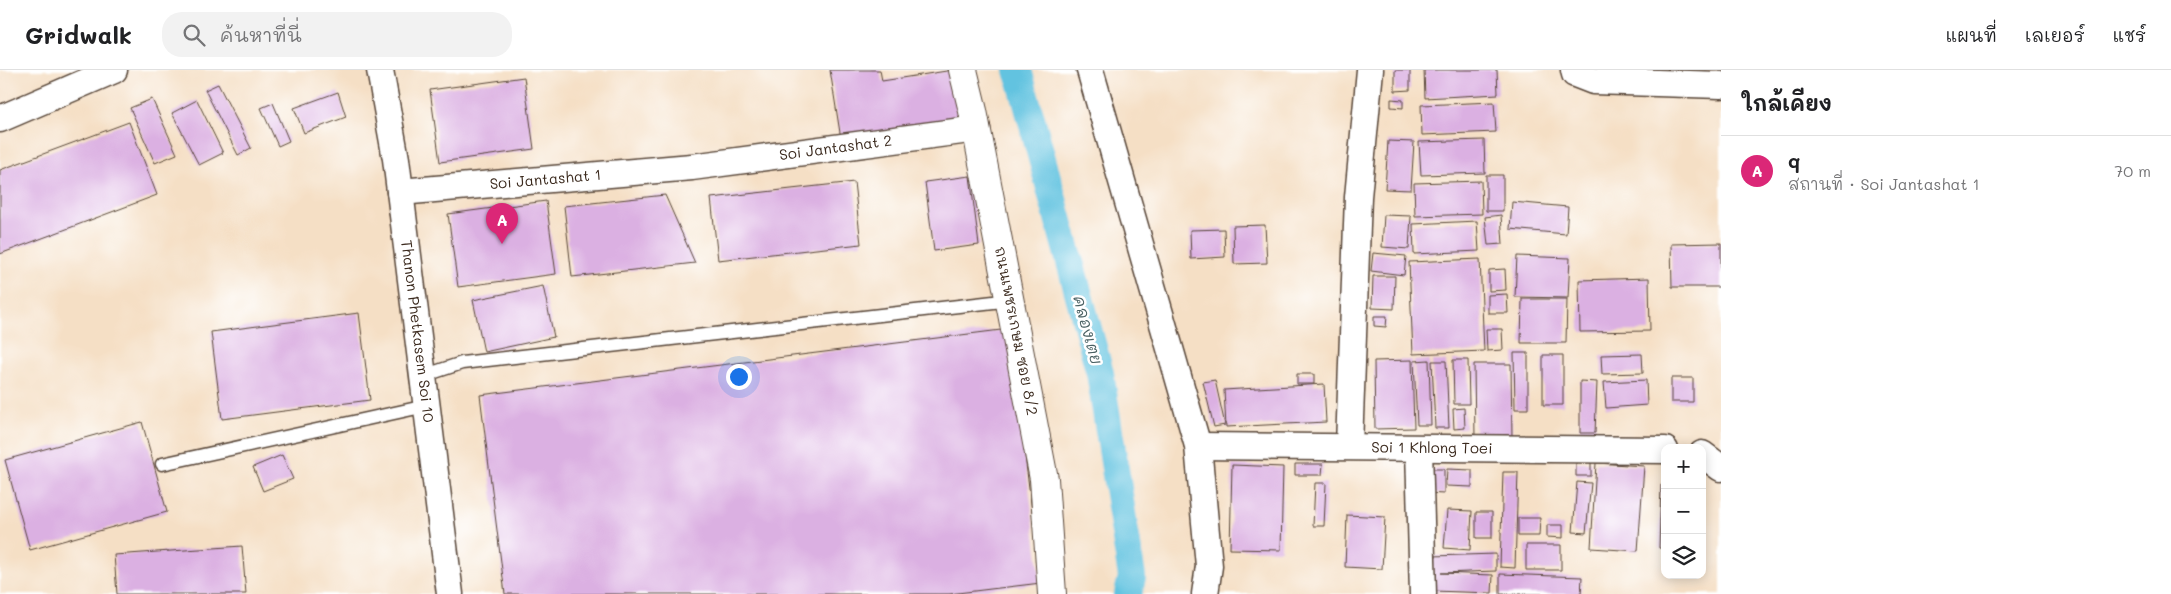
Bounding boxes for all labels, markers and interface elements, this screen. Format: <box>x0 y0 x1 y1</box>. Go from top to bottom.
search box <box>162 12 512 57</box>
text: Gridwalk <box>25 19 132 50</box>
icon: search <box>180 21 208 49</box>
text: ค้นหาที่นี่ <box>220 22 302 47</box>
text: แผนที่ <box>1946 23 1997 47</box>
text: เลเยอร์ <box>2025 23 2085 47</box>
text: แชร์ <box>2113 23 2146 47</box>
text: ใกล้เคียง <box>1741 89 1832 116</box>
street label: Soi Jantashat 2 <box>778 129 893 164</box>
text: q <box>1788 148 1800 173</box>
text: A <box>1751 160 1763 181</box>
text: 70 m <box>2114 160 2151 181</box>
street label: Soi Jantashat 1 <box>489 164 602 193</box>
text: สถานที่ · Soi Jantashat 1 <box>1788 173 1980 194</box>
pin: A <box>486 203 518 244</box>
street label: Thanon Phetkasem Soi 10 <box>397 239 440 423</box>
street label: ถนนเพชรเกษม ซอย 8/2 <box>991 245 1043 417</box>
water label: คลองเตย <box>1069 293 1108 367</box>
your location <box>726 364 752 390</box>
street label: Soi 1 Khlong Toei <box>1371 436 1493 458</box>
map controls <box>1661 444 1706 579</box>
button: + <box>1661 444 1706 489</box>
button: − <box>1661 489 1706 534</box>
button: layers <box>1661 534 1706 579</box>

